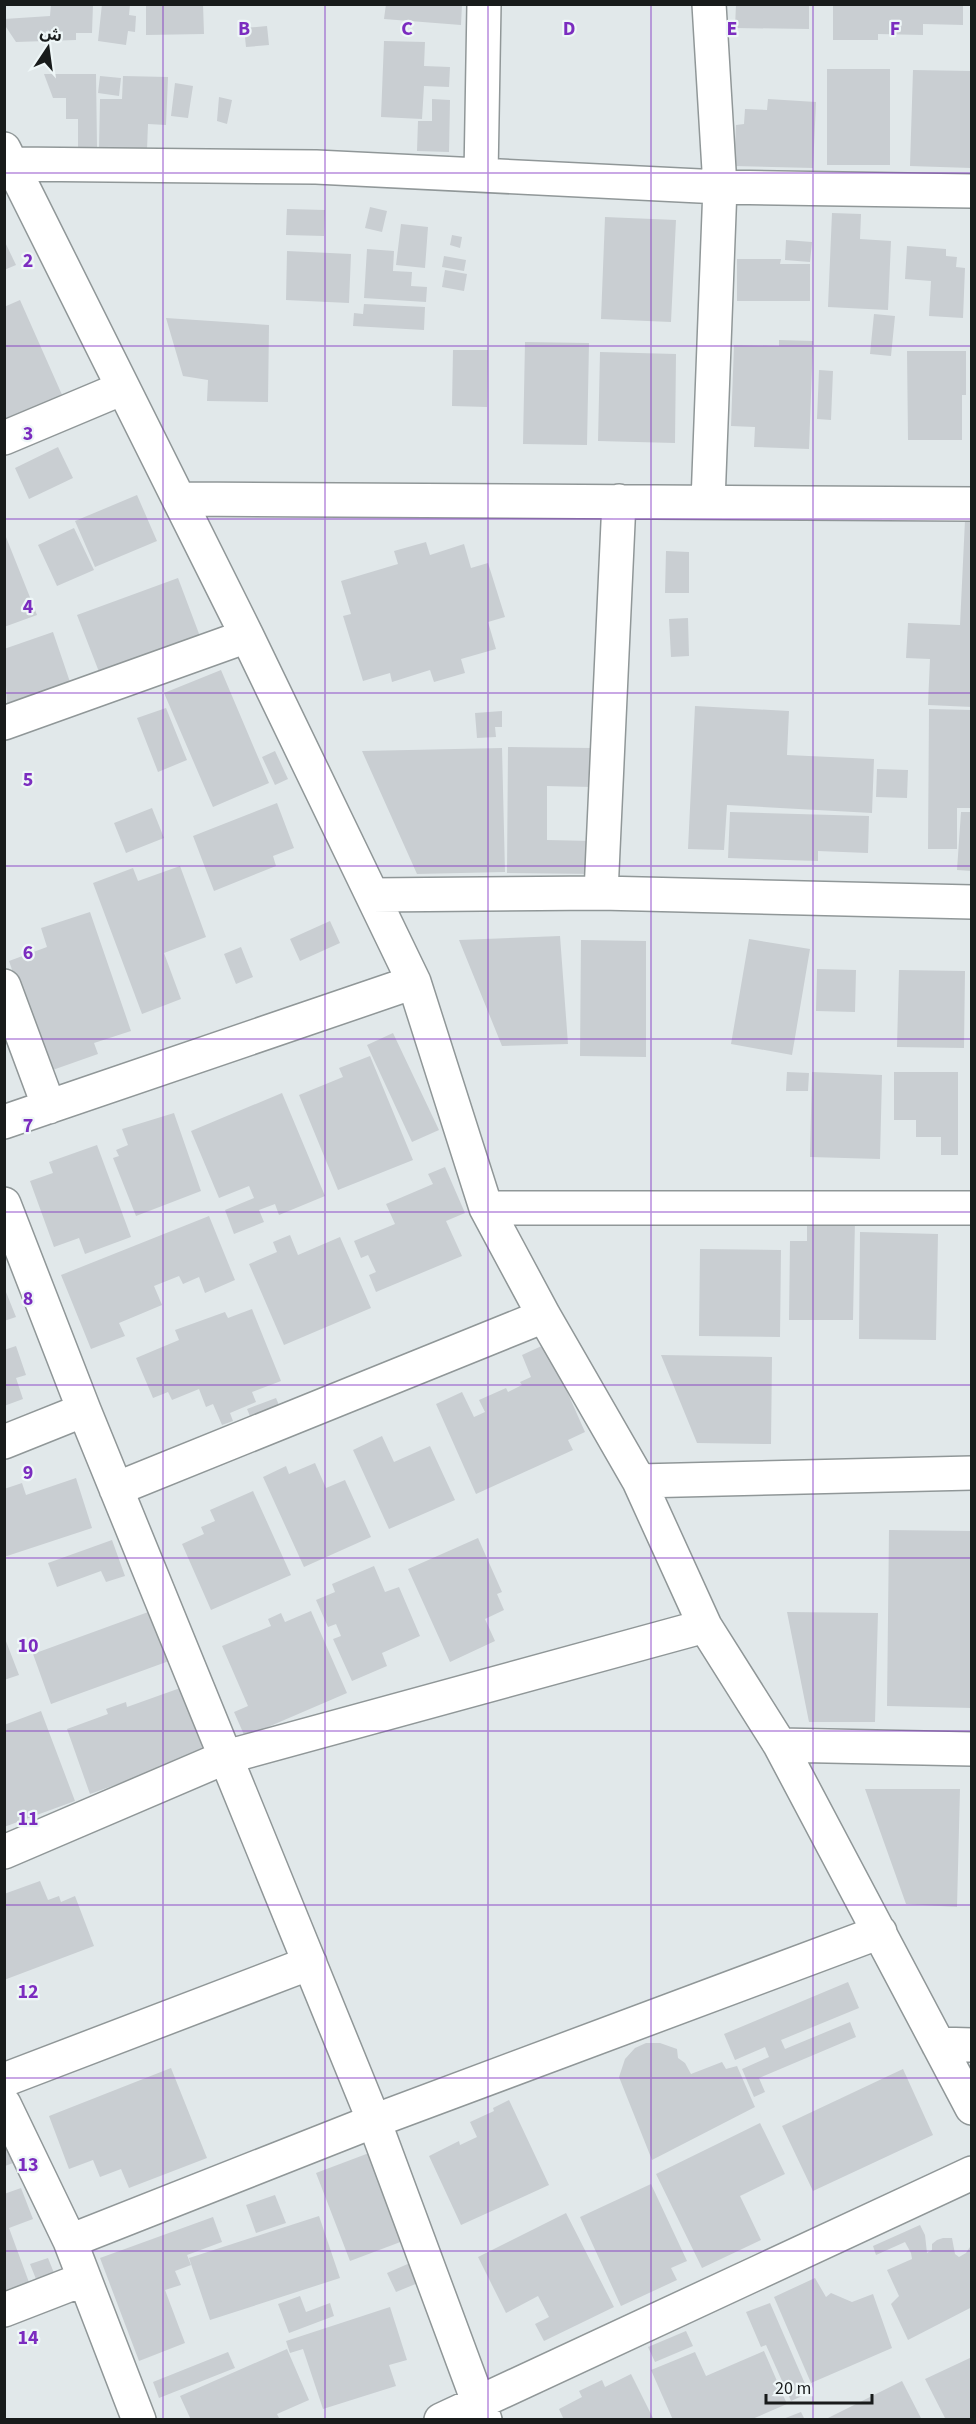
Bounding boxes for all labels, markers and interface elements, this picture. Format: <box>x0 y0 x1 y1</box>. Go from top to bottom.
text: B <box>238 15 250 43</box>
text: C <box>401 15 413 43</box>
text: D <box>563 15 575 43</box>
text: E <box>727 15 737 43</box>
text: F <box>890 15 900 43</box>
north arrow <box>18 18 78 78</box>
text: ش <box>38 21 64 48</box>
text: 2 <box>23 247 33 275</box>
text: 3 <box>23 420 33 448</box>
text: 4 <box>23 593 34 621</box>
text: 5 <box>23 766 33 794</box>
text: 6 <box>23 939 33 967</box>
text: 7 <box>23 1112 33 1140</box>
text: 8 <box>23 1285 33 1313</box>
text: 9 <box>23 1459 33 1487</box>
text: 10 <box>17 1632 39 1660</box>
text: 11 <box>17 1805 39 1833</box>
text: 12 <box>17 1978 39 2006</box>
text: 13 <box>17 2151 39 2179</box>
text: 14 <box>17 2324 39 2352</box>
scale bar <box>766 2367 872 2405</box>
text: 20 m <box>775 2376 811 2401</box>

